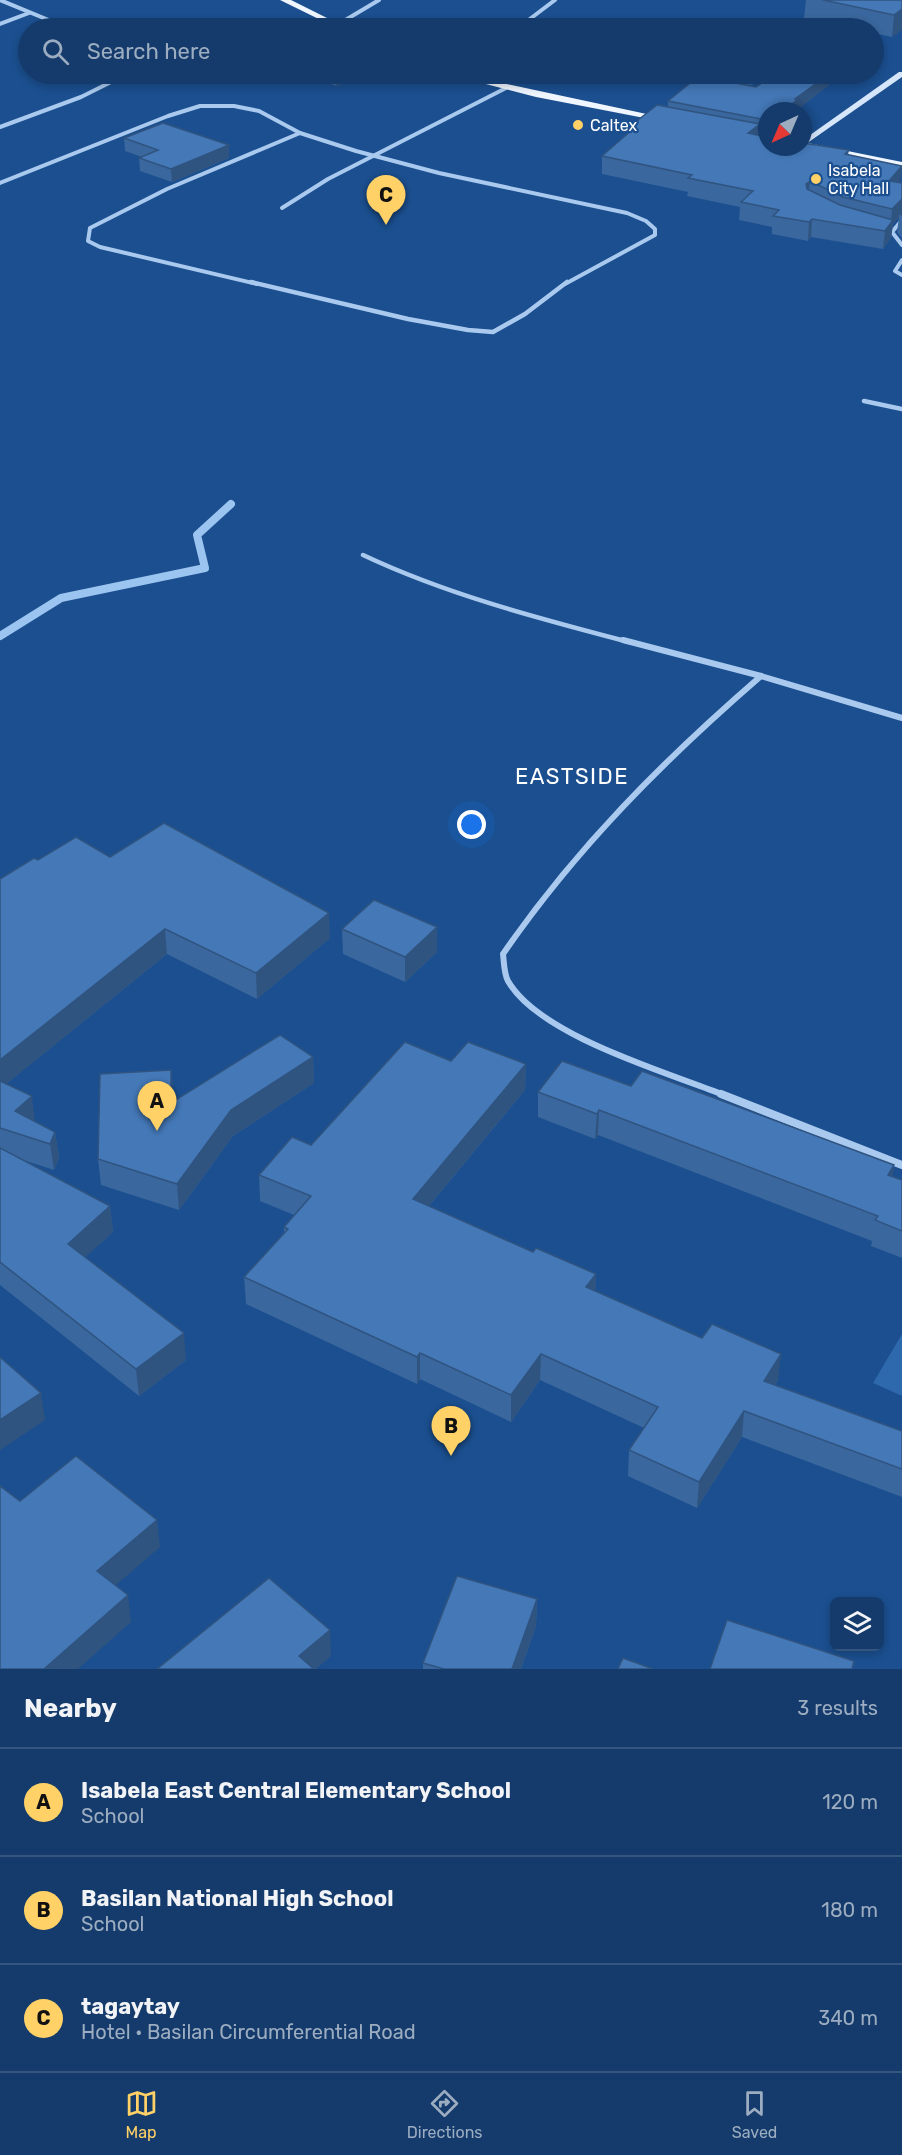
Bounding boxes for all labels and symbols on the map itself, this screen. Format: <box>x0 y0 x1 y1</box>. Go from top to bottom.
north arrow <box>758 102 812 156</box>
place label: Caltex <box>590 116 637 135</box>
marker: Caltex <box>571 118 585 132</box>
place label: Isabela City Hall <box>828 161 889 198</box>
marker: Isabela City Hall <box>809 172 823 186</box>
pin: C <box>366 176 406 225</box>
district label: EASTSIDE <box>515 763 629 790</box>
your location <box>457 810 486 839</box>
pin: A <box>138 1082 176 1131</box>
pin: B <box>432 1406 470 1456</box>

